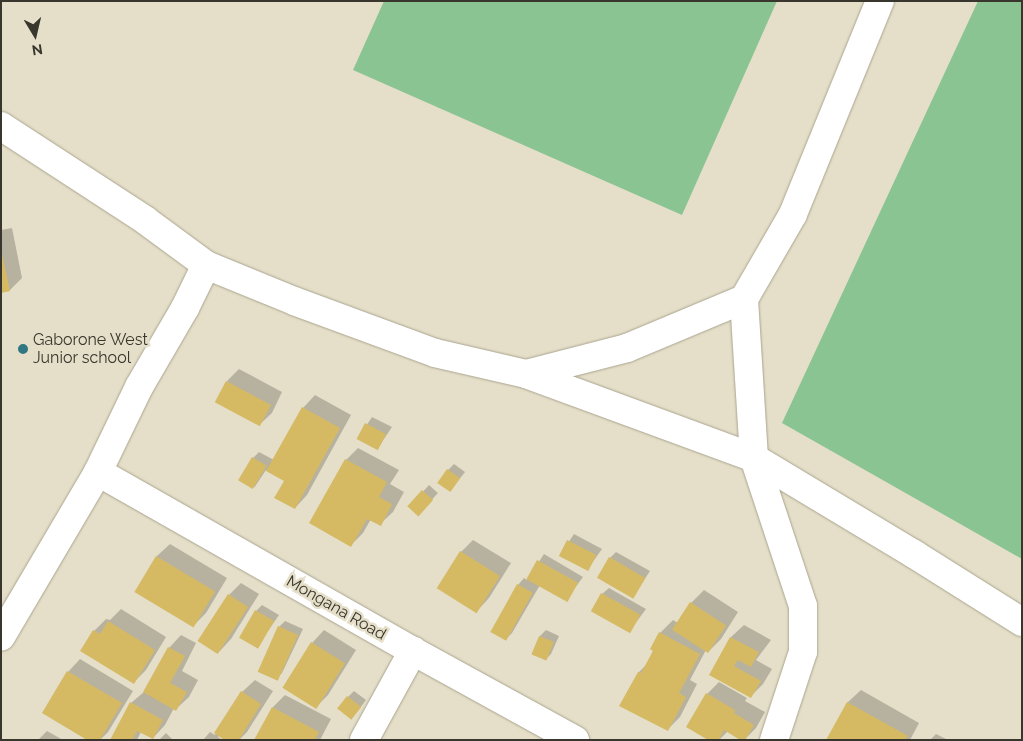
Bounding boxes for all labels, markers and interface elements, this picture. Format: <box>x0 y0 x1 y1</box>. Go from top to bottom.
north arrow <box>10 10 60 60</box>
text: N <box>31 41 44 59</box>
place label: Gaborone West Junior school <box>33 330 148 368</box>
marker: Gaborone West Junior school <box>17 343 29 355</box>
street label: Mongana Road <box>283 572 389 644</box>

